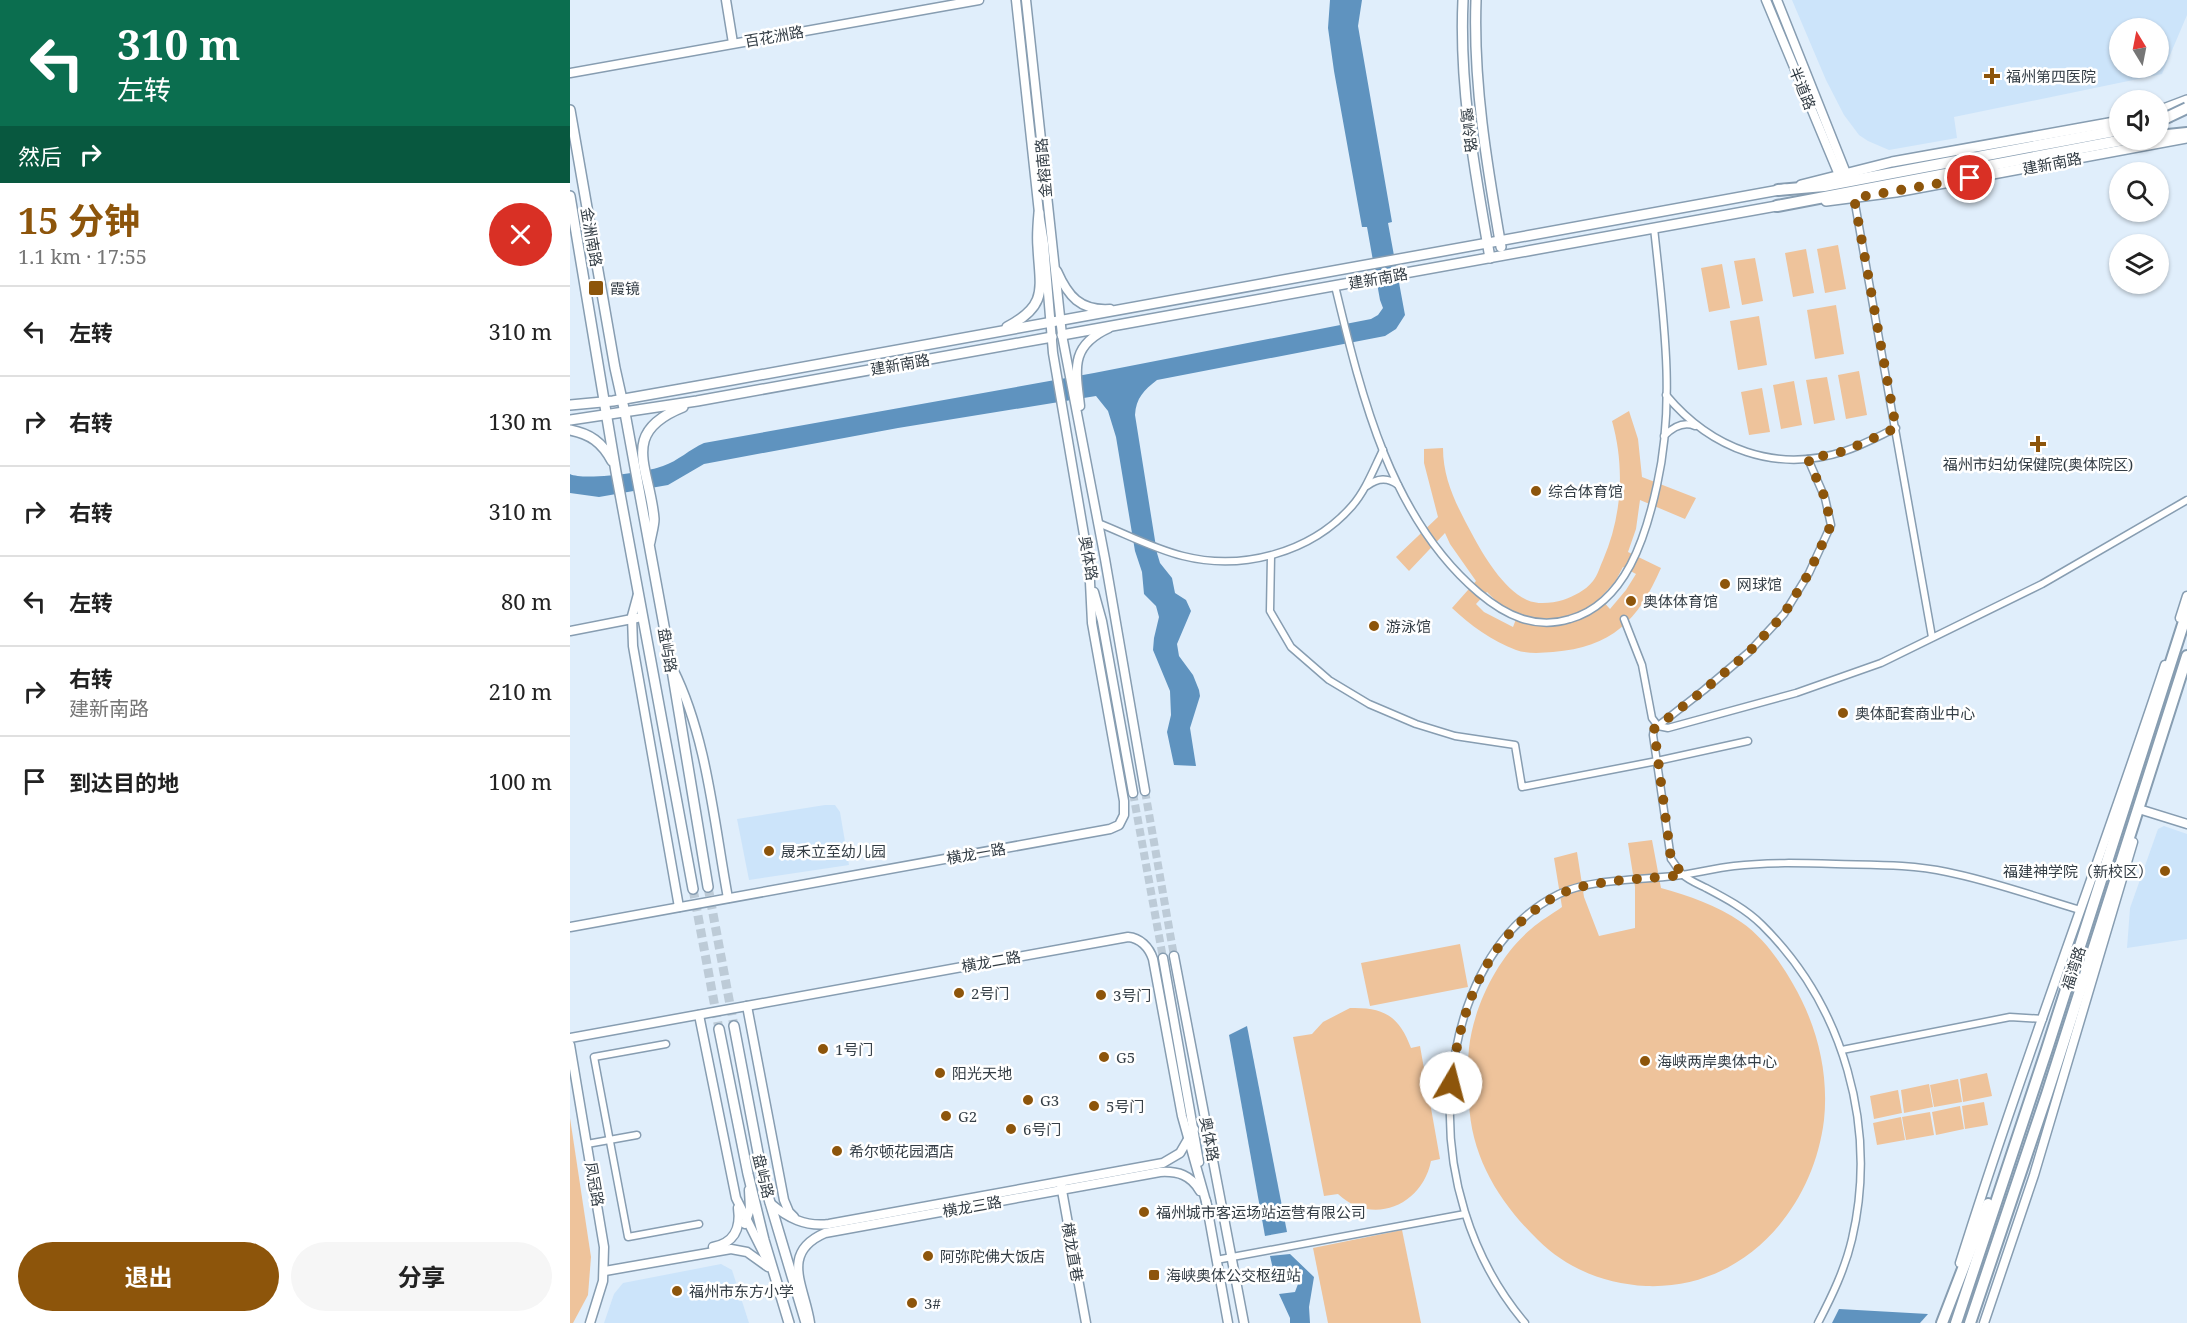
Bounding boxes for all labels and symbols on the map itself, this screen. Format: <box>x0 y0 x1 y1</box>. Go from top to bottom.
north arrow <box>2109 18 2169 78</box>
street label: 百花洲路 <box>743 21 805 51</box>
street label: 半道路 <box>1785 63 1821 113</box>
place label: 福州第四医院 <box>2006 66 2096 86</box>
marker: 福州第四医院 <box>1983 67 2001 85</box>
street label: 鹭岭路 <box>1456 106 1482 154</box>
street label: 金榕南路 <box>1030 137 1056 199</box>
street label: 建新南路 <box>2021 147 2083 179</box>
pin <box>1944 152 1995 203</box>
street label: 金洲南路 <box>577 206 607 268</box>
street label: 建新南路 <box>1347 263 1409 293</box>
place label: 霞镜 <box>610 278 640 298</box>
marker: 霞镜 <box>587 279 605 297</box>
street label: 建新南路 <box>869 349 931 379</box>
marker: 福州市妇幼保健院(奥体院区) <box>2029 435 2047 453</box>
place label: 福州市妇幼保健院(奥体院区) <box>1943 454 2133 474</box>
place label: 综合体育馆 <box>1548 481 1623 501</box>
marker: 综合体育馆 <box>1529 484 1543 498</box>
street label: 奥体路 <box>1075 534 1103 582</box>
place label: 网球馆 <box>1737 574 1782 594</box>
marker: 网球馆 <box>1718 577 1732 591</box>
place label: 奥体体育馆 <box>1643 591 1718 611</box>
marker: 奥体体育馆 <box>1624 594 1638 608</box>
place label: 游泳馆 <box>1386 616 1431 636</box>
marker: 游泳馆 <box>1367 619 1381 633</box>
street label: 盘屿路 <box>654 626 682 674</box>
place label: 奥体配套商业中心 <box>1855 703 1975 723</box>
marker: 奥体配套商业中心 <box>1836 706 1850 720</box>
street label: 横龙一路 <box>945 838 1007 868</box>
place label: 晟禾立至幼儿园 <box>781 841 886 861</box>
marker: 晟禾立至幼儿园 <box>762 844 776 858</box>
place label: 福建神学院（新校区） <box>2003 861 2153 881</box>
marker: 福建神学院（新校区） <box>2158 864 2172 878</box>
street label: 福湾路 <box>2057 944 2089 992</box>
street label: 横龙二路 <box>960 946 1022 976</box>
place label: 2号门 <box>971 983 1009 1003</box>
place label: 3号门 <box>1113 985 1151 1005</box>
marker: 2号门 <box>952 986 966 1000</box>
marker: 3号门 <box>1094 988 1108 1002</box>
place label: 1号门 <box>835 1039 873 1059</box>
marker: 1号门 <box>816 1042 830 1056</box>
place label: G5 <box>1116 1047 1135 1067</box>
marker: G5 <box>1097 1050 1111 1064</box>
position arrow <box>1419 1051 1483 1115</box>
place label: 海峡两岸奥体中心 <box>1657 1051 1777 1071</box>
marker: 海峡两岸奥体中心 <box>1638 1054 1652 1068</box>
place label: 阳光天地 <box>952 1063 1012 1083</box>
marker: 阳光天地 <box>933 1066 947 1080</box>
place label: G3 <box>1040 1090 1059 1110</box>
marker: G3 <box>1021 1093 1035 1107</box>
place label: 5号门 <box>1106 1096 1144 1116</box>
marker: 5号门 <box>1087 1099 1101 1113</box>
place label: G2 <box>958 1106 977 1126</box>
marker: G2 <box>939 1109 953 1123</box>
street label: 奥体路 <box>1196 1115 1224 1163</box>
place label: 6号门 <box>1023 1119 1061 1139</box>
marker: 6号门 <box>1004 1122 1018 1136</box>
place label: 希尔顿花园酒店 <box>849 1141 954 1161</box>
marker: 希尔顿花园酒店 <box>830 1144 844 1158</box>
street label: 盘屿路 <box>749 1152 779 1200</box>
street label: 凤冠路 <box>581 1160 609 1208</box>
street label: 横龙三路 <box>941 1191 1003 1221</box>
place label: 福州城市客运场站运营有限公司 <box>1156 1202 1366 1222</box>
marker: 福州城市客运场站运营有限公司 <box>1137 1205 1151 1219</box>
street label: 横龙直巷 <box>1058 1221 1088 1283</box>
place label: 阿弥陀佛大饭店 <box>940 1246 1045 1266</box>
marker: 阿弥陀佛大饭店 <box>921 1249 935 1263</box>
place label: 海峡奥体公交枢纽站 <box>1166 1265 1301 1285</box>
marker: 海峡奥体公交枢纽站 <box>1147 1268 1161 1282</box>
place label: 福州市东方小学 <box>689 1281 794 1301</box>
marker: 福州市东方小学 <box>670 1284 684 1298</box>
place label: 3# <box>924 1293 941 1313</box>
marker: 3# <box>905 1296 919 1310</box>

